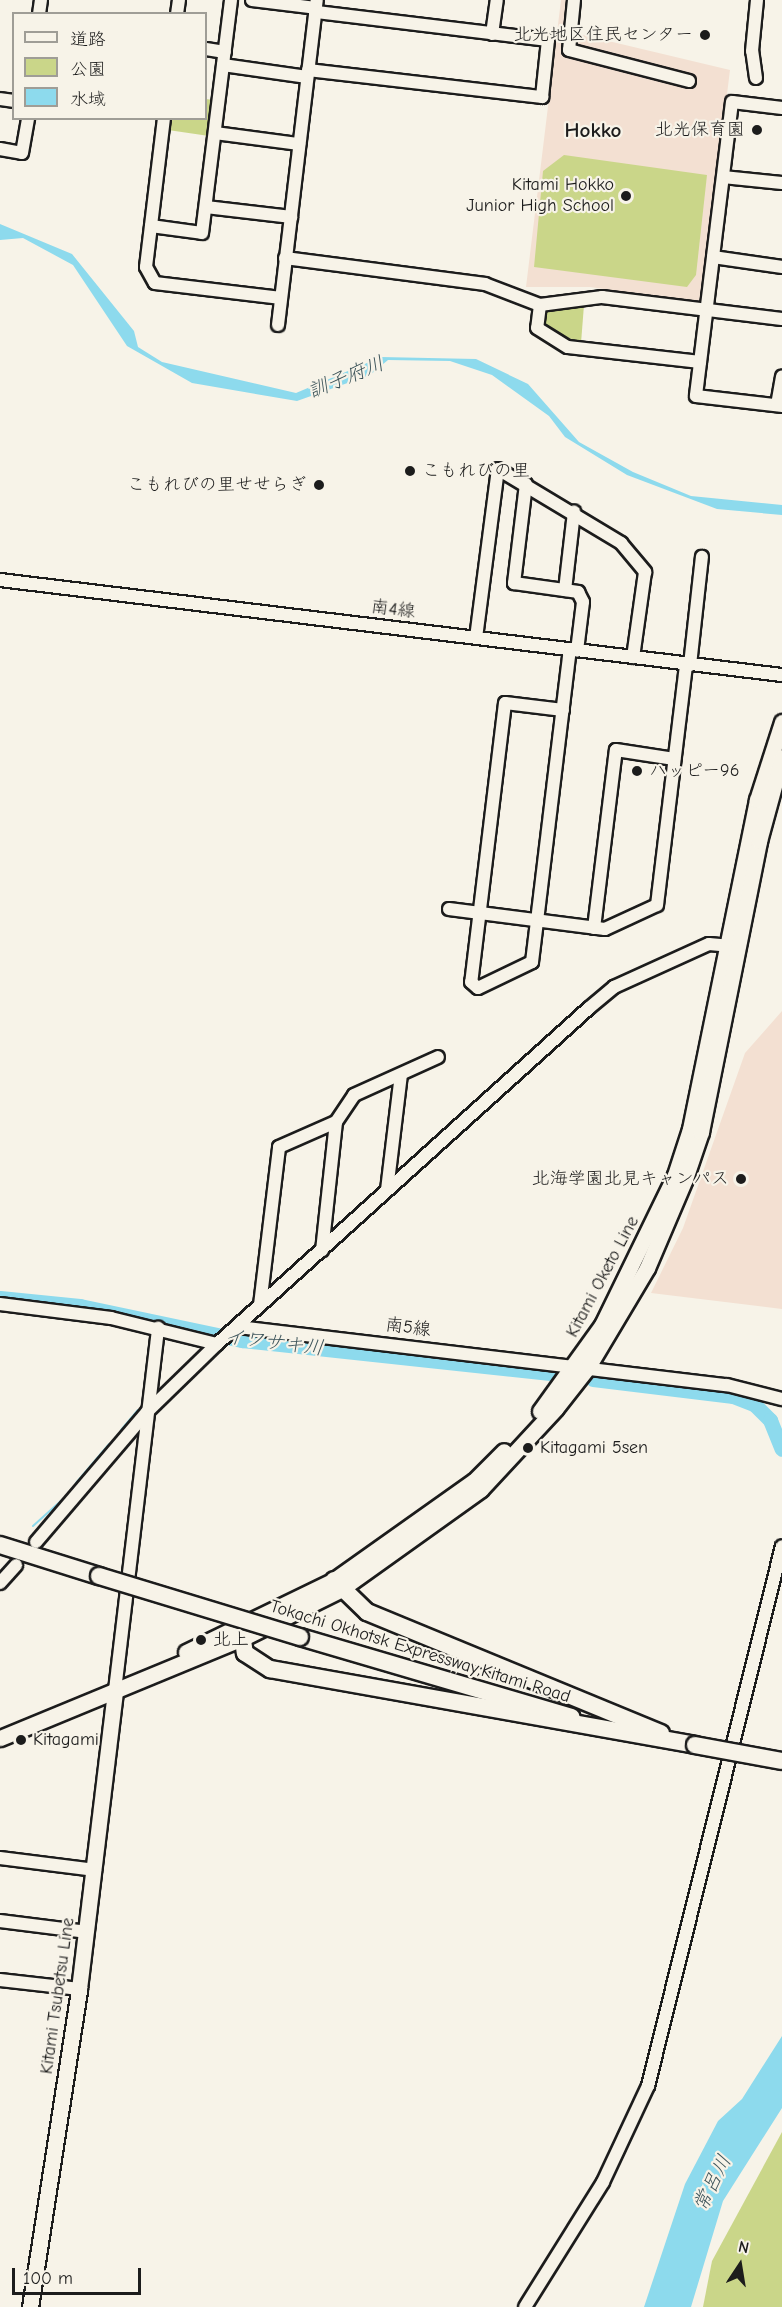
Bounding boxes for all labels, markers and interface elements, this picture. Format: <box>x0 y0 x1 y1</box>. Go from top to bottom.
legend <box>12 12 207 120</box>
place label: 北光地区住民センター <box>513 24 693 46</box>
marker: 北光地区住民センター <box>698 28 712 42</box>
text: 道路 <box>70 29 106 50</box>
text: 公園 <box>70 59 106 80</box>
text: 水域 <box>70 89 106 110</box>
district label: Hokko <box>565 117 621 143</box>
place label: 北光保育園 <box>655 119 745 141</box>
marker: 北光保育園 <box>750 123 764 137</box>
place label: Kitami Hokko Junior High School <box>466 175 614 218</box>
marker: Kitami Hokko Junior High School <box>619 189 633 203</box>
water label: 訓子府川 <box>304 351 388 403</box>
place label: こもれびの里 <box>422 460 530 482</box>
marker: こもれびの里 <box>403 464 417 478</box>
place label: こもれびの里せせらぎ <box>127 474 307 496</box>
marker: こもれびの里せせらぎ <box>312 478 326 492</box>
street label: 南4線 <box>369 597 417 623</box>
place label: ハッピー96 <box>649 760 739 782</box>
marker: ハッピー96 <box>630 764 644 778</box>
place label: 北海学園北見キャンパス <box>531 1168 729 1190</box>
marker: 北海学園北見キャンパス <box>734 1172 748 1186</box>
street label: Kitami Oketo Line <box>562 1213 644 1341</box>
street label: 南5線 <box>384 1314 432 1342</box>
water label: イワサキ川 <box>223 1324 325 1360</box>
place label: Kitagami 5sen <box>540 1437 648 1459</box>
marker: Kitagami 5sen <box>521 1441 535 1455</box>
street label: Tokachi Okhotsk Expressway;Kitami Road <box>267 1596 573 1708</box>
place label: 北上 <box>213 1629 249 1651</box>
marker: 北上 <box>194 1633 208 1647</box>
place label: Kitagami <box>33 1729 99 1751</box>
marker: Kitagami <box>14 1733 28 1747</box>
street label: Kitami Tsubetsu Line <box>36 1916 80 2076</box>
water label: 常呂川 <box>688 2151 736 2215</box>
north arrow <box>710 2235 770 2295</box>
text: N <box>737 2238 751 2257</box>
scale bar <box>15 2256 144 2294</box>
text: 100 m <box>23 2268 73 2289</box>

